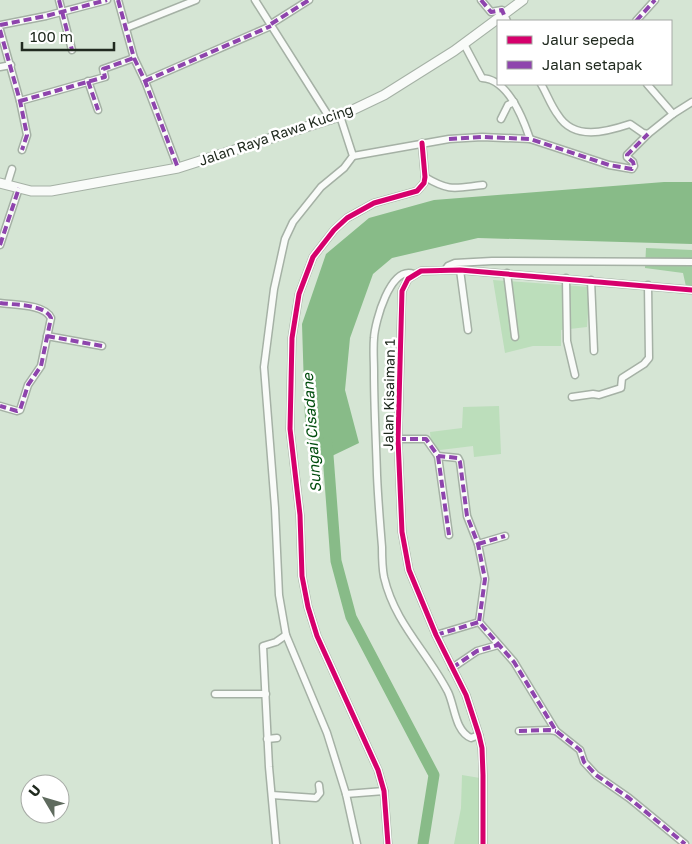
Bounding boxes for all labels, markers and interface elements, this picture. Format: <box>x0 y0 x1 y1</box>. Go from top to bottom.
scale bar <box>22 20 115 52</box>
legend <box>497 20 672 85</box>
text: 100 m <box>30 27 73 45</box>
text: Jalur sepeda <box>542 30 635 48</box>
text: Jalan setapak <box>542 55 643 73</box>
street label: Jalan Raya Rawa Kucing <box>196 100 355 169</box>
street label: Jalan Kisaiman 1 <box>379 339 398 451</box>
water label: Sungai Cisadane <box>298 371 325 493</box>
north arrow <box>20 774 70 824</box>
text: U <box>25 781 44 800</box>

